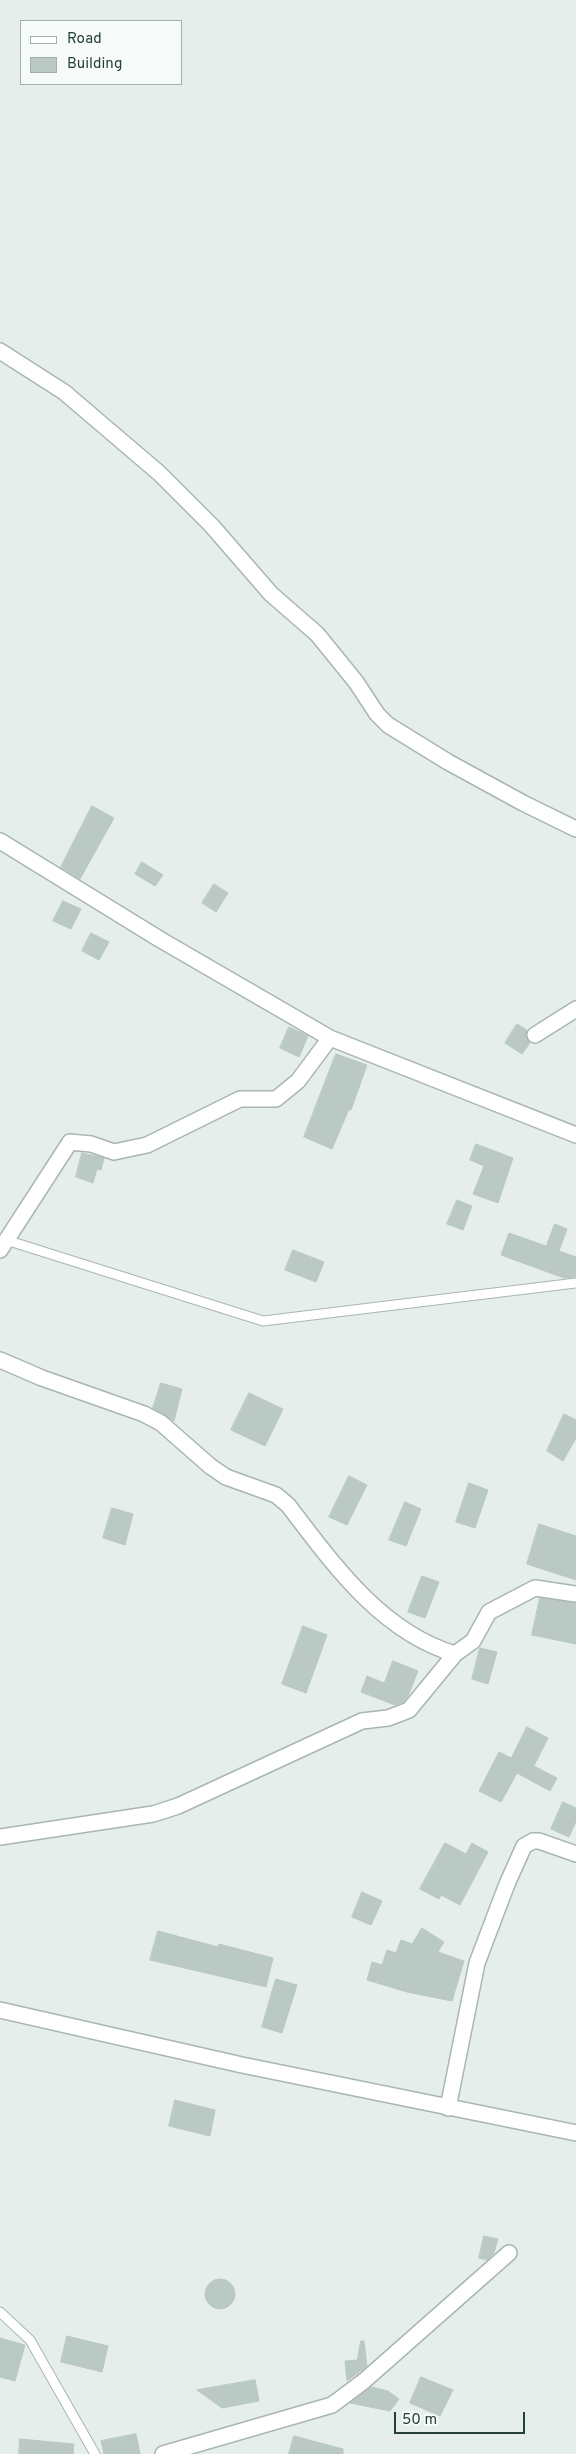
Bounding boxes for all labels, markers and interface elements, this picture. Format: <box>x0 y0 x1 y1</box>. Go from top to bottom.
legend <box>20 20 182 85</box>
text: Road <box>67 30 102 49</box>
text: Building <box>67 55 122 74</box>
scale bar <box>396 2402 527 2434</box>
text: 50 m <box>402 2411 437 2430</box>

